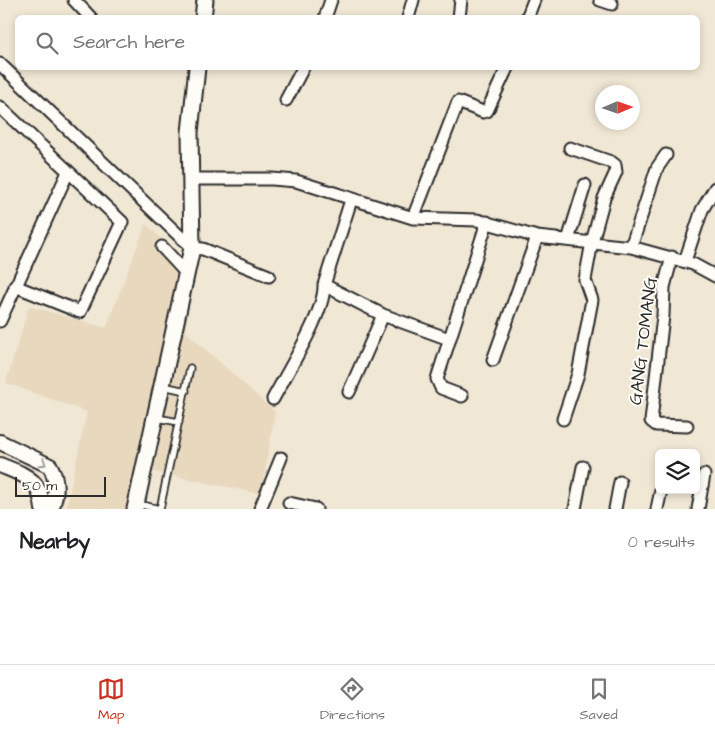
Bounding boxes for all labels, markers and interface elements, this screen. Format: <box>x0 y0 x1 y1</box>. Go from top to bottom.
search box <box>15 15 700 70</box>
icon: search <box>33 29 61 57</box>
text: Search here <box>73 29 185 56</box>
north arrow <box>595 85 640 130</box>
street label: GANG TOMANG <box>623 275 663 406</box>
map controls <box>655 449 700 494</box>
button: layers <box>655 449 700 494</box>
one-way arrow <box>38 457 47 466</box>
scale bar <box>15 474 106 497</box>
text: 50 m <box>22 476 57 496</box>
text: Nearby <box>20 527 90 556</box>
text: 0 results <box>628 531 695 553</box>
tab: Map <box>97 675 125 725</box>
tab: Directions <box>320 675 385 725</box>
tab: Saved <box>580 675 618 725</box>

